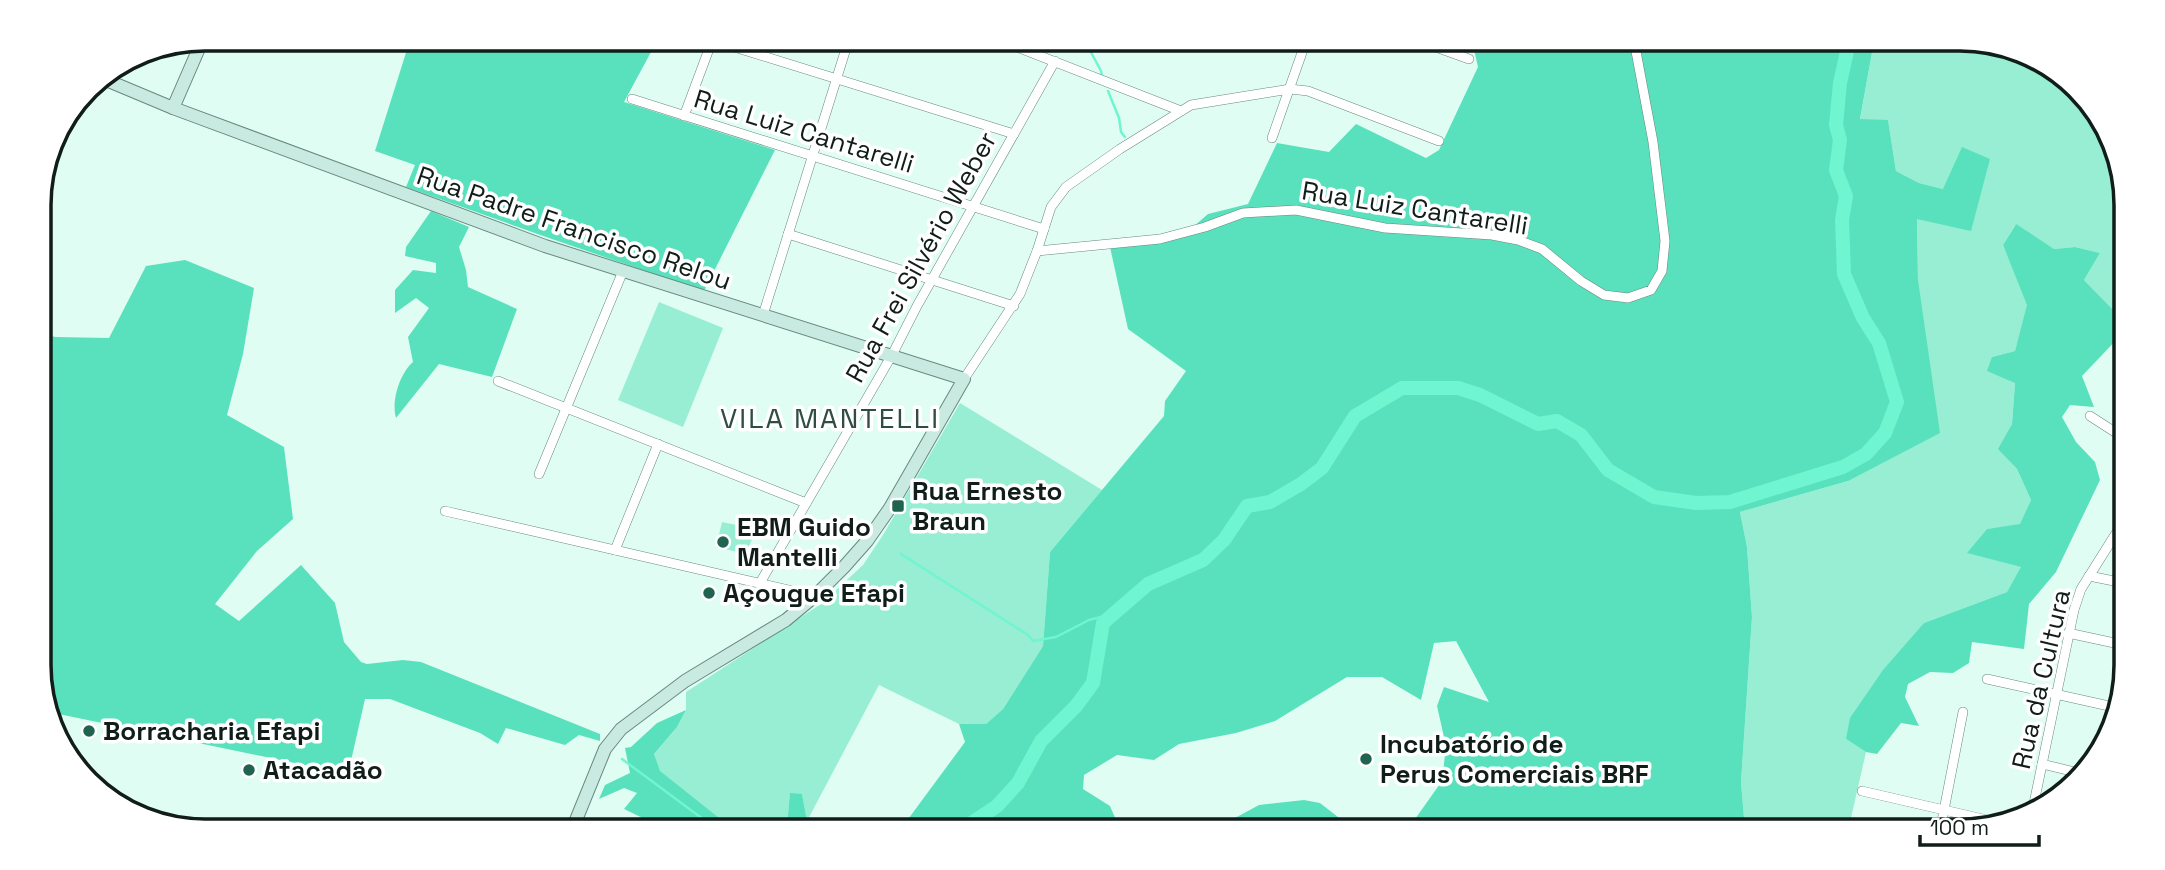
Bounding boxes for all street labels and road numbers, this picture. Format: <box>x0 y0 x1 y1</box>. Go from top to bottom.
street label: Rua Luiz Cantarelli <box>690 81 918 181</box>
street label: Rua Frei Silvério Weber <box>838 126 1004 388</box>
street label: Rua Padre Francisco Relou <box>412 158 736 298</box>
street label: Rua Luiz Cantarelli <box>1300 173 1530 243</box>
street label: Rua da Cultura <box>2004 586 2078 772</box>

